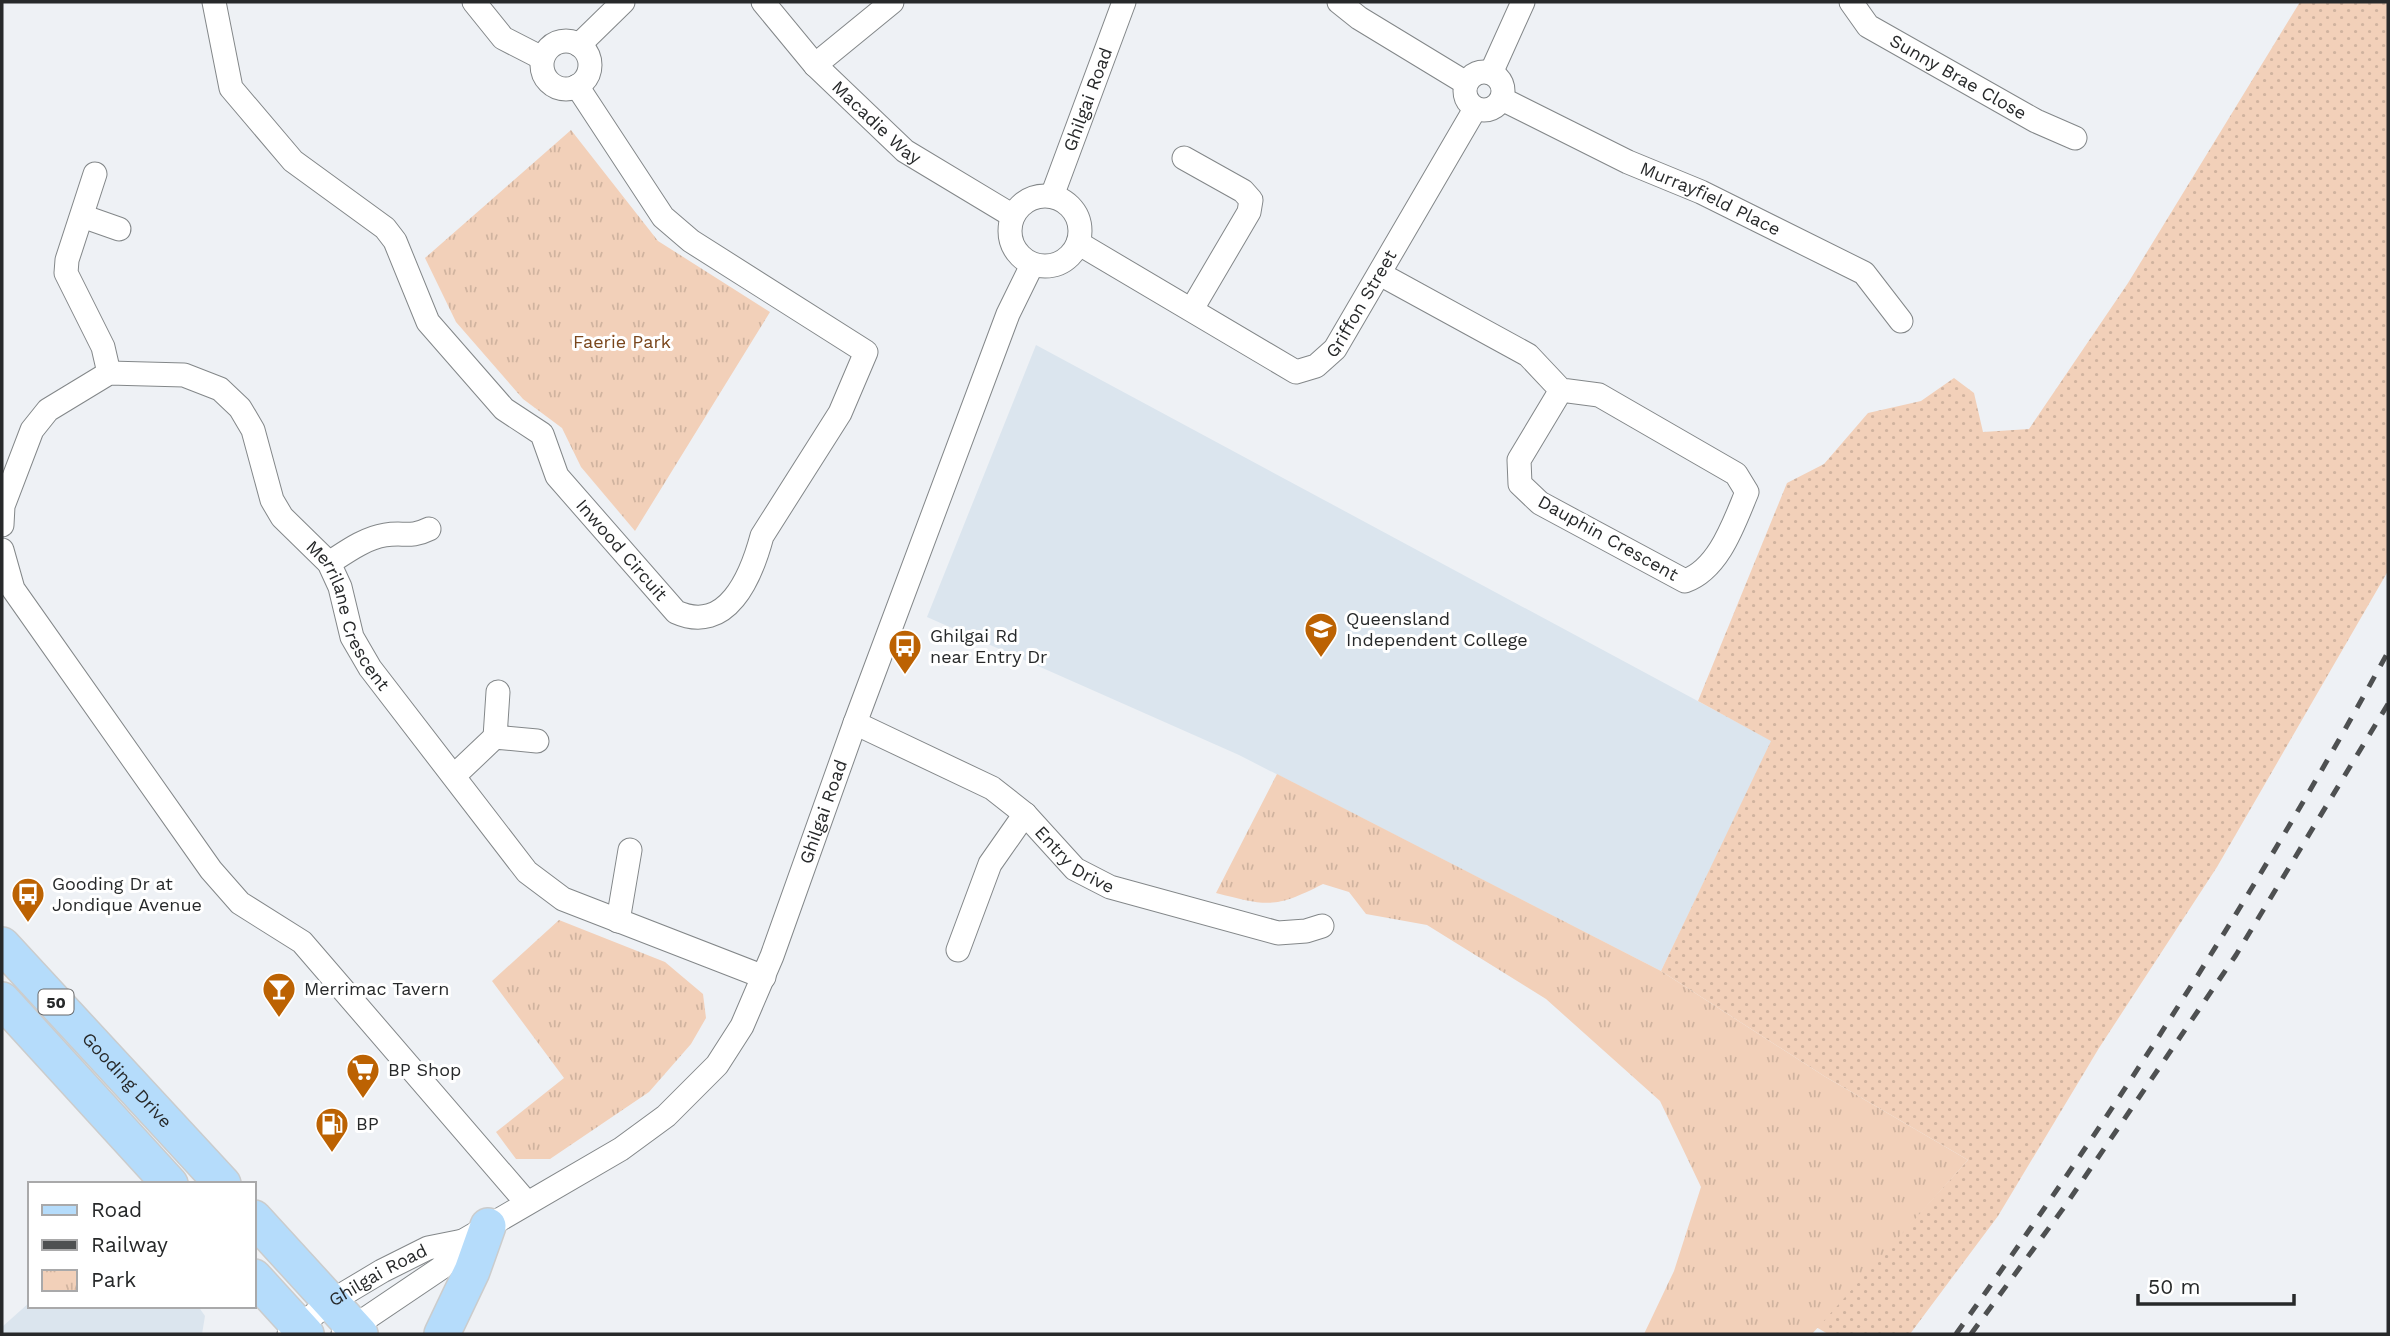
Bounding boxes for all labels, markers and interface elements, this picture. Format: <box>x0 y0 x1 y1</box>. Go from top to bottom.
street label: Sunny Brae Close <box>1886 30 2031 124</box>
street label: Ghilgai Road <box>1059 44 1116 154</box>
street label: Macadie Way <box>828 76 925 168</box>
street label: Murrayfield Place <box>1637 157 1784 240</box>
street label: Griffon Street <box>1321 245 1401 362</box>
park label: Faerie Park <box>573 331 671 352</box>
street label: Dauphin Crescent <box>1534 490 1682 585</box>
street label: Inwood Circuit <box>572 495 672 605</box>
street label: Merrilane Crescent <box>302 536 395 695</box>
place label: Queensland Independent College <box>1346 608 1528 650</box>
school or university icon: Queensland Independent College <box>1302 610 1340 659</box>
place label: Ghilgai Rd near Entry Dr <box>930 625 1047 667</box>
bus stop icon: Ghilgai Rd near Entry Dr <box>886 627 924 676</box>
street label: Ghilgai Road <box>795 757 851 867</box>
street label: Entry Drive <box>1031 821 1118 897</box>
place label: Gooding Dr at Jondique Avenue <box>52 873 202 915</box>
bus stop icon: Gooding Dr at Jondique Avenue <box>9 875 47 924</box>
bar icon: Merrimac Tavern <box>260 970 298 1019</box>
place label: Merrimac Tavern <box>304 978 449 999</box>
road number: 50 <box>38 990 74 1014</box>
street label: Gooding Drive <box>78 1028 177 1132</box>
supermarket icon: BP Shop <box>344 1051 382 1100</box>
place label: BP Shop <box>388 1059 461 1080</box>
fuel station icon: BP <box>313 1105 351 1154</box>
place label: BP <box>356 1113 379 1134</box>
legend <box>28 1182 256 1308</box>
text: Road <box>91 1197 142 1222</box>
text: Railway <box>91 1232 168 1257</box>
street label: Ghilgai Road <box>325 1239 430 1310</box>
scale bar <box>2138 1262 2294 1306</box>
text: Park <box>91 1267 136 1292</box>
text: 50 m <box>2148 1274 2200 1299</box>

